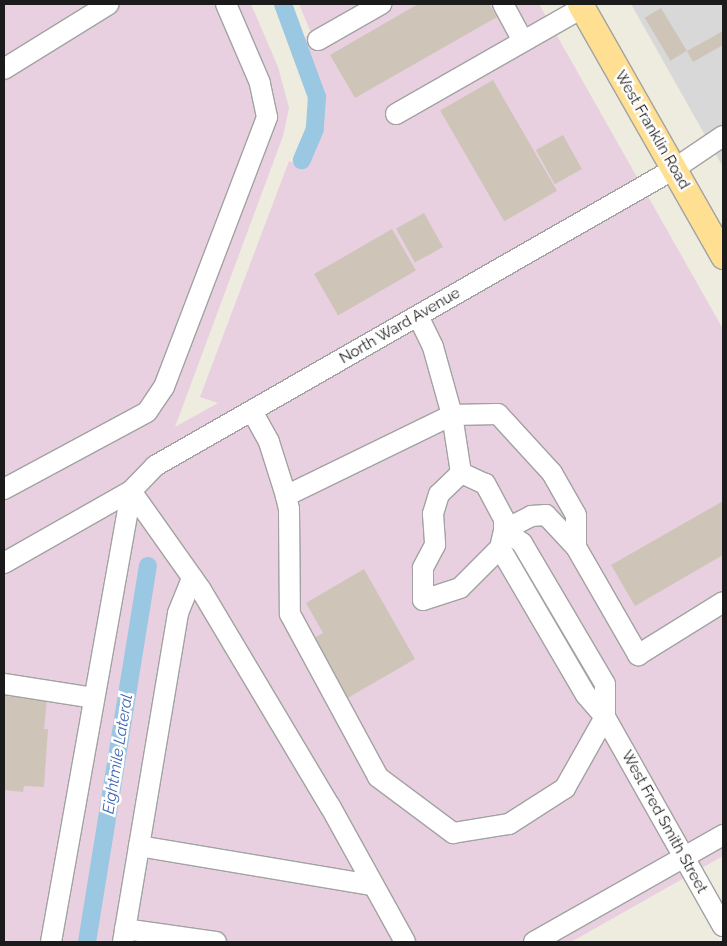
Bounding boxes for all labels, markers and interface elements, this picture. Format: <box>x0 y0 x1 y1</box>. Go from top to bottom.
street label: West Franklin Road <box>611 68 693 192</box>
street label: North Ward Avenue <box>336 284 464 368</box>
water label: Eightmile Lateral <box>99 693 137 815</box>
street label: West Fred Smith Street <box>617 748 711 896</box>

